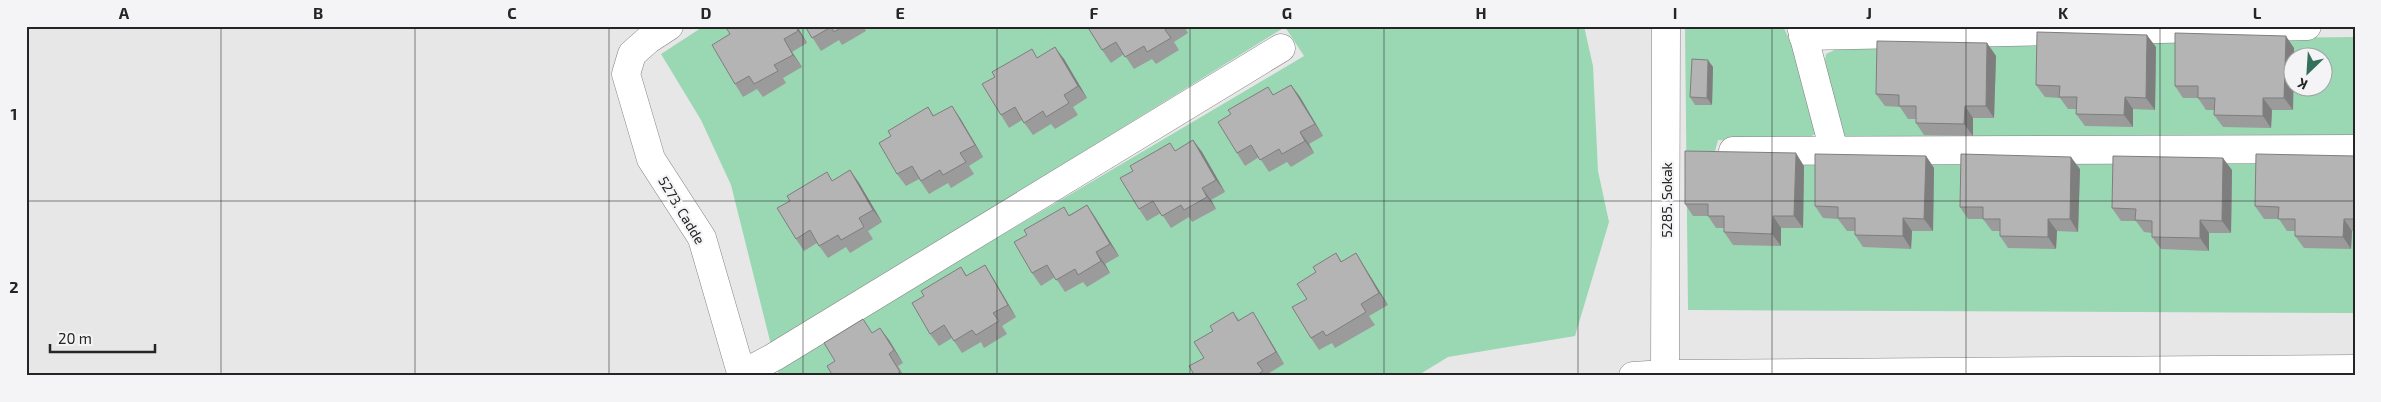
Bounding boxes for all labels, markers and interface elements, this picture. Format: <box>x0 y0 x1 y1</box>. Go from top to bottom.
text: A <box>119 3 130 22</box>
text: B <box>313 3 323 22</box>
text: C <box>507 3 517 22</box>
text: D <box>701 3 712 22</box>
text: E <box>895 3 905 22</box>
text: F <box>1090 3 1099 22</box>
text: G <box>1282 3 1292 22</box>
text: H <box>1475 3 1487 22</box>
text: I <box>1673 3 1677 22</box>
text: J <box>1866 3 1872 22</box>
text: K <box>2058 3 2069 22</box>
text: L <box>2253 3 2262 22</box>
north arrow <box>2284 48 2334 98</box>
text: K <box>2295 75 2310 94</box>
text: 1 <box>11 104 17 123</box>
street label: 5285. Sokak <box>1658 162 1675 238</box>
street label: 5273. Cadde <box>655 173 709 247</box>
text: 2 <box>9 277 19 296</box>
scale bar <box>50 322 155 354</box>
text: 20 m <box>58 329 92 347</box>

